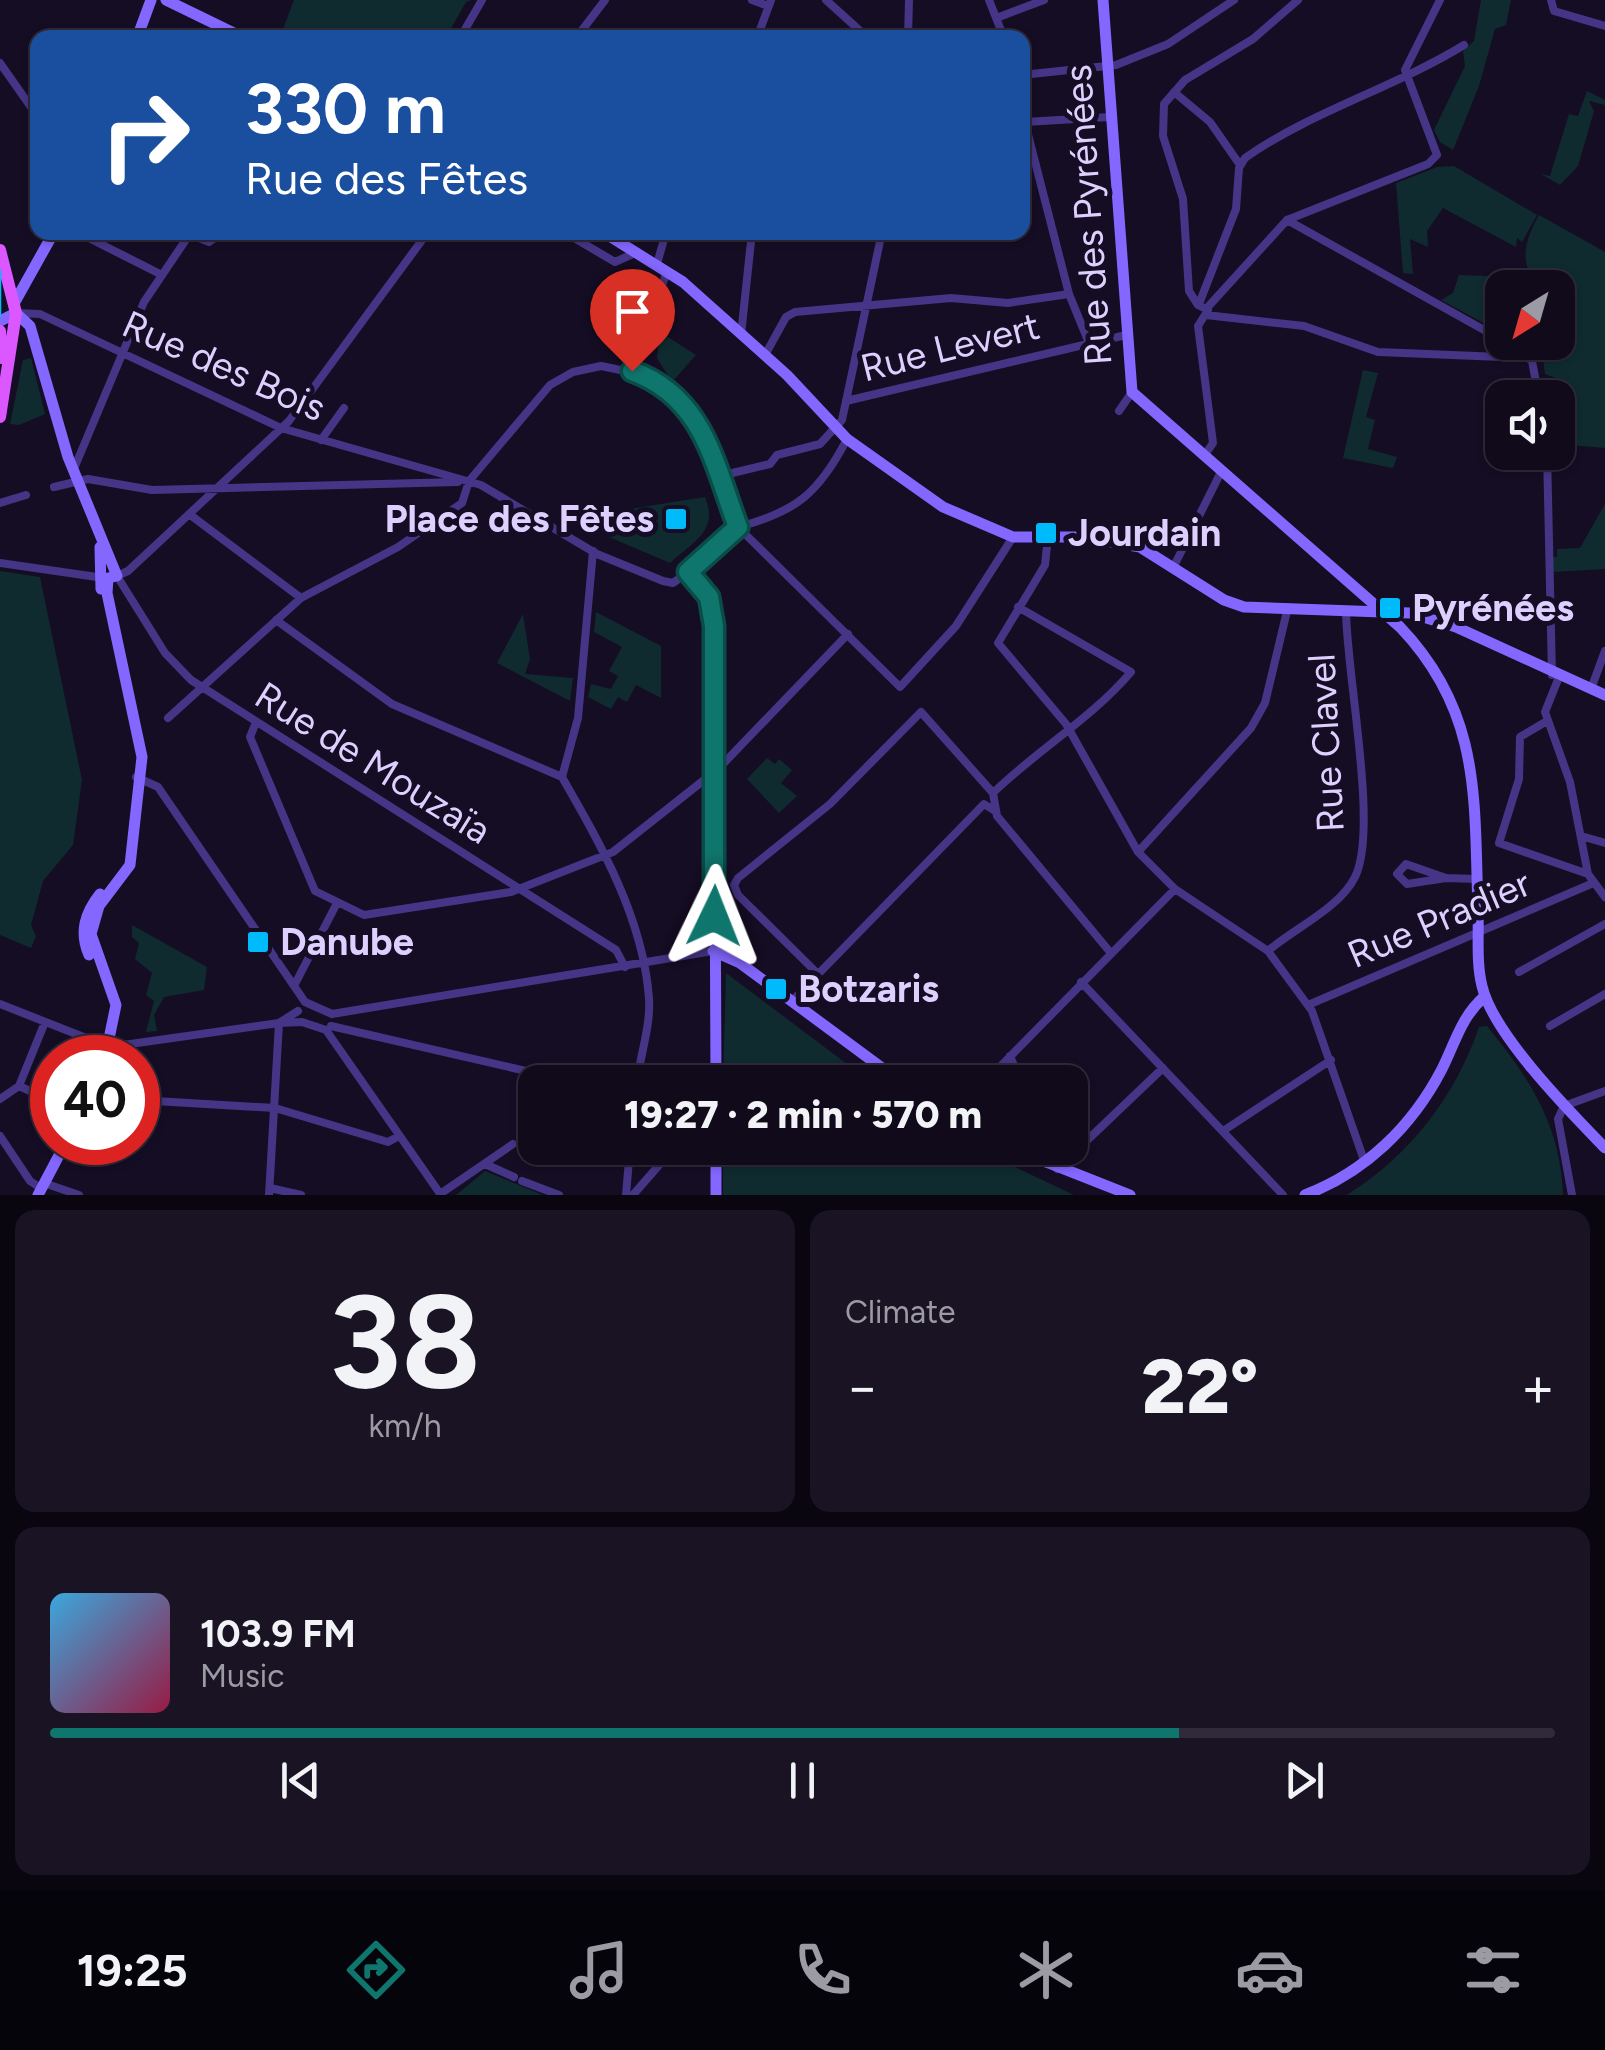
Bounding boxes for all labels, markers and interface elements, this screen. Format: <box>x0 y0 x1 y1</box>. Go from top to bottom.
street label: Rue des Pyrénées <box>1055 63 1121 367</box>
text: 330 m <box>245 66 446 151</box>
icon: right <box>80 70 210 200</box>
text: Rue des Fêtes <box>245 151 528 205</box>
pin <box>590 269 675 372</box>
north arrow <box>1485 270 1575 360</box>
map controls <box>1485 270 1575 470</box>
icon: arrive <box>605 284 660 339</box>
street label: Rue des Bois <box>116 301 332 431</box>
street label: Rue Levert <box>856 303 1044 391</box>
button: sound <box>1485 380 1575 470</box>
place label: Place des Fêtes <box>385 496 654 542</box>
marker: Place des Fêtes <box>663 506 689 532</box>
place label: Jourdain <box>1068 510 1221 556</box>
marker: Jourdain <box>1033 520 1059 546</box>
place label: Pyrénées <box>1412 585 1574 631</box>
marker: Pyrénées <box>1377 595 1403 621</box>
street label: Rue Clavel <box>1298 653 1354 833</box>
street label: Rue de Mouzaïa <box>247 672 499 854</box>
street label: Rue Pradier <box>1341 860 1537 978</box>
position arrow <box>662 864 766 968</box>
place label: Danube <box>280 919 414 965</box>
marker: Danube <box>245 929 271 955</box>
place label: Botzaris <box>798 966 939 1012</box>
marker: Botzaris <box>763 976 789 1002</box>
speed limit sign: 40 <box>30 1035 160 1165</box>
text: 19:27 · 2 min · 570 m <box>624 1092 982 1138</box>
text: 38 <box>329 1264 481 1420</box>
text: Climate <box>845 1293 956 1331</box>
text: 22° <box>1142 1342 1258 1432</box>
text: − <box>845 1354 879 1420</box>
text: + <box>1521 1354 1555 1420</box>
text: km/h <box>368 1407 442 1445</box>
text: 103.9 FM <box>200 1611 356 1657</box>
text: Music <box>200 1657 285 1695</box>
icon: previous <box>273 1753 328 1808</box>
icon: pause <box>775 1753 830 1808</box>
icon: next <box>1277 1753 1332 1808</box>
icon: directions <box>341 1935 411 2005</box>
icon: music <box>564 1935 634 2005</box>
icon: phone <box>788 1935 858 2005</box>
icon: climate <box>1011 1935 1081 2005</box>
icon: car <box>1235 1935 1305 2005</box>
icon: filters <box>1458 1935 1528 2005</box>
text: 19:25 <box>77 1943 188 1997</box>

